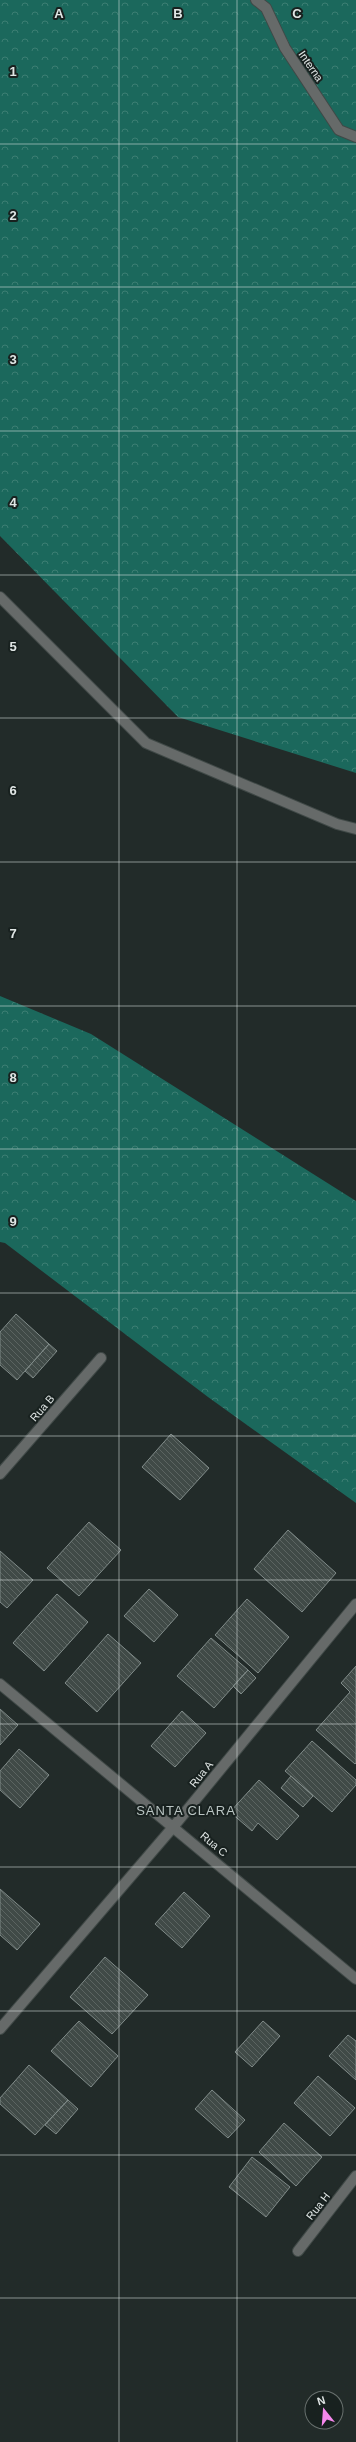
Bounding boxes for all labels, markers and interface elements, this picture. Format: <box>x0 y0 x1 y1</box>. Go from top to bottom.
text: A <box>54 6 64 21</box>
text: B <box>173 6 183 21</box>
text: C <box>292 6 302 21</box>
street label: Interna <box>296 48 326 84</box>
text: 1 <box>9 64 17 79</box>
text: 2 <box>9 208 17 223</box>
text: 3 <box>9 352 17 367</box>
text: 4 <box>9 495 17 510</box>
text: 5 <box>9 639 17 654</box>
text: 6 <box>9 783 17 798</box>
text: 7 <box>9 926 17 941</box>
text: 8 <box>9 1070 17 1085</box>
text: 9 <box>9 1214 17 1229</box>
street label: Rua B <box>27 1393 57 1423</box>
street label: Rua A <box>187 1758 216 1789</box>
district label: SANTA CLARA <box>136 1803 236 1818</box>
street label: Rua C <box>198 1829 230 1859</box>
street label: Rua H <box>304 2190 332 2222</box>
north arrow <box>304 2390 344 2430</box>
text: N <box>316 2394 327 2407</box>

